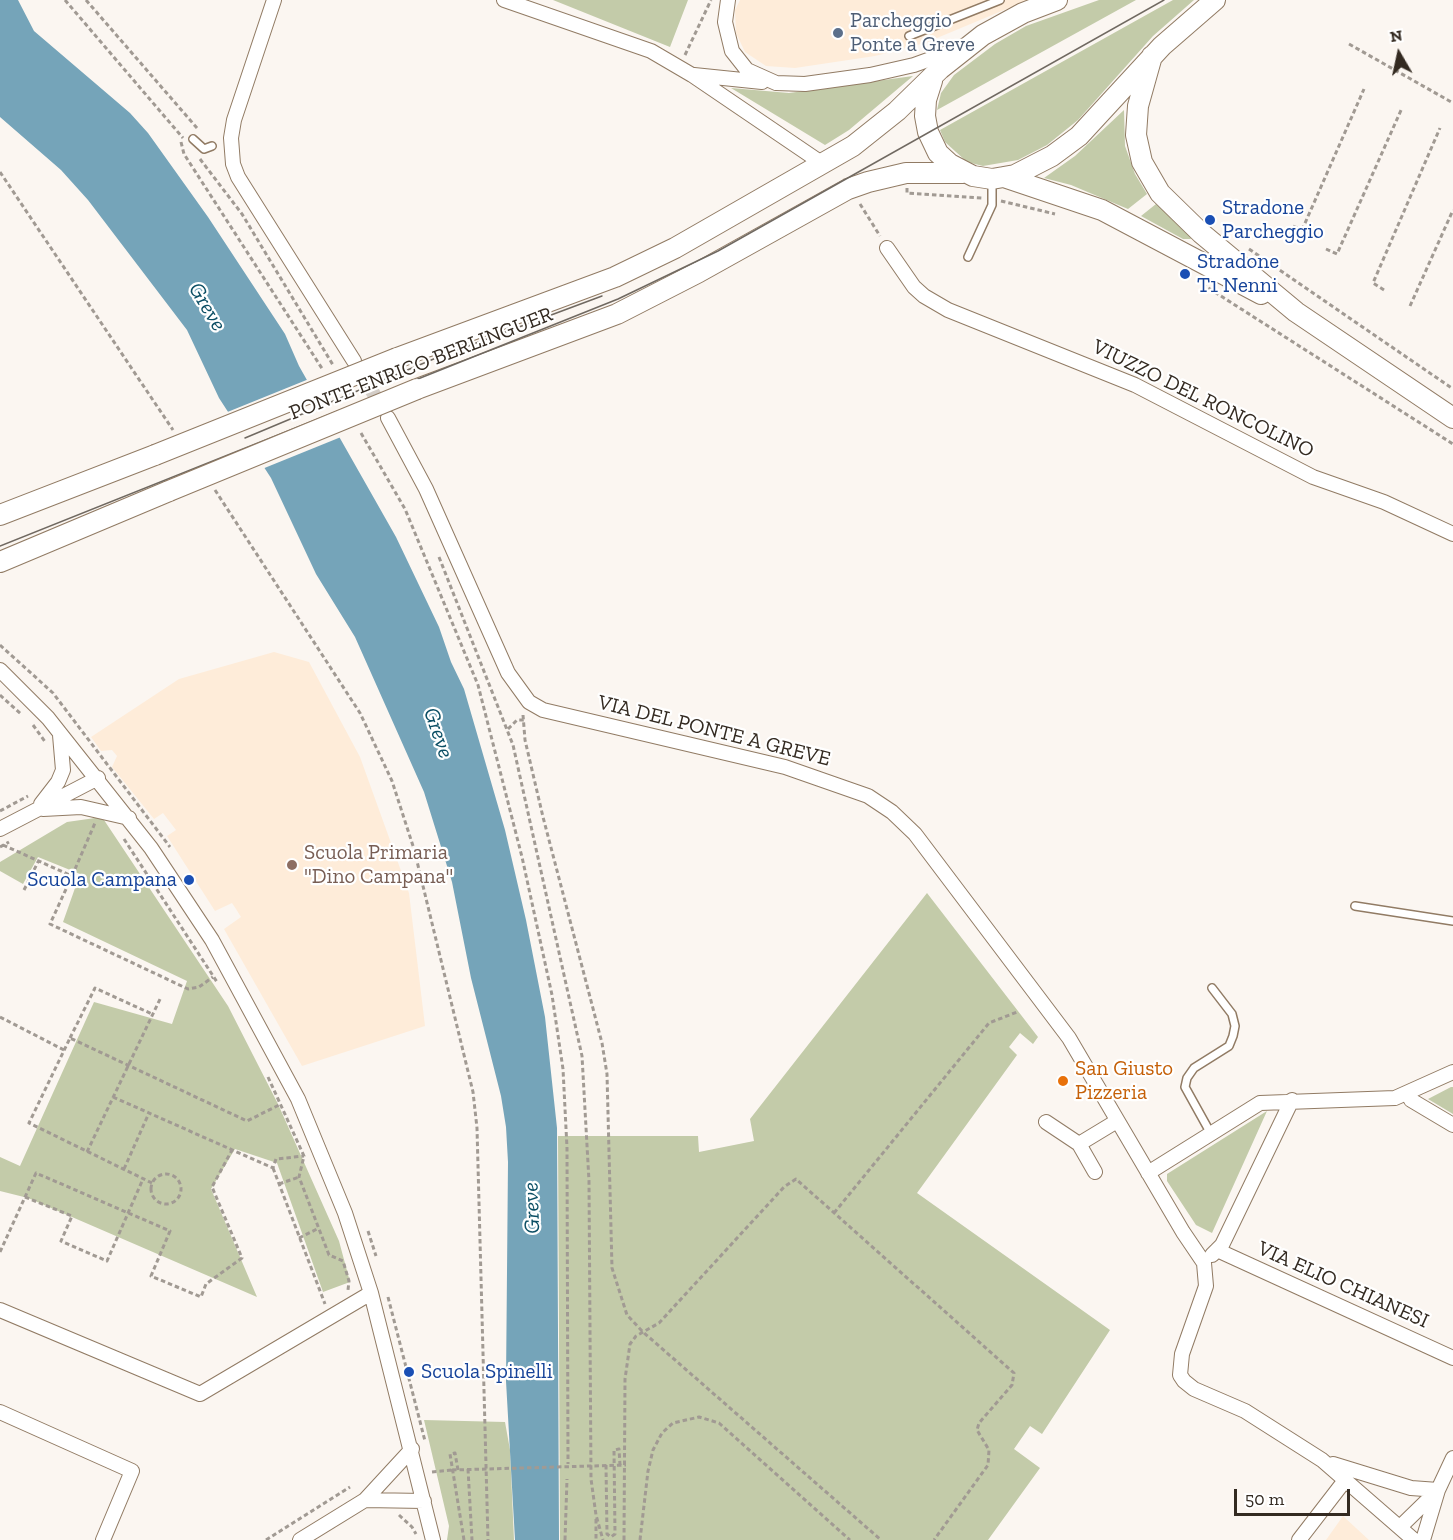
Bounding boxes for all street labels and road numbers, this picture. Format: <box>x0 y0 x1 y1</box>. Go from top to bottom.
street label: PONTE ENRICO BERLINGUER <box>286 302 556 426</box>
street label: VIUZZO DEL RONCOLINO <box>1088 334 1318 464</box>
street label: VIA DEL PONTE A GREVE <box>595 690 833 772</box>
street label: VIA ELIO CHIANESI <box>1254 1236 1432 1334</box>

